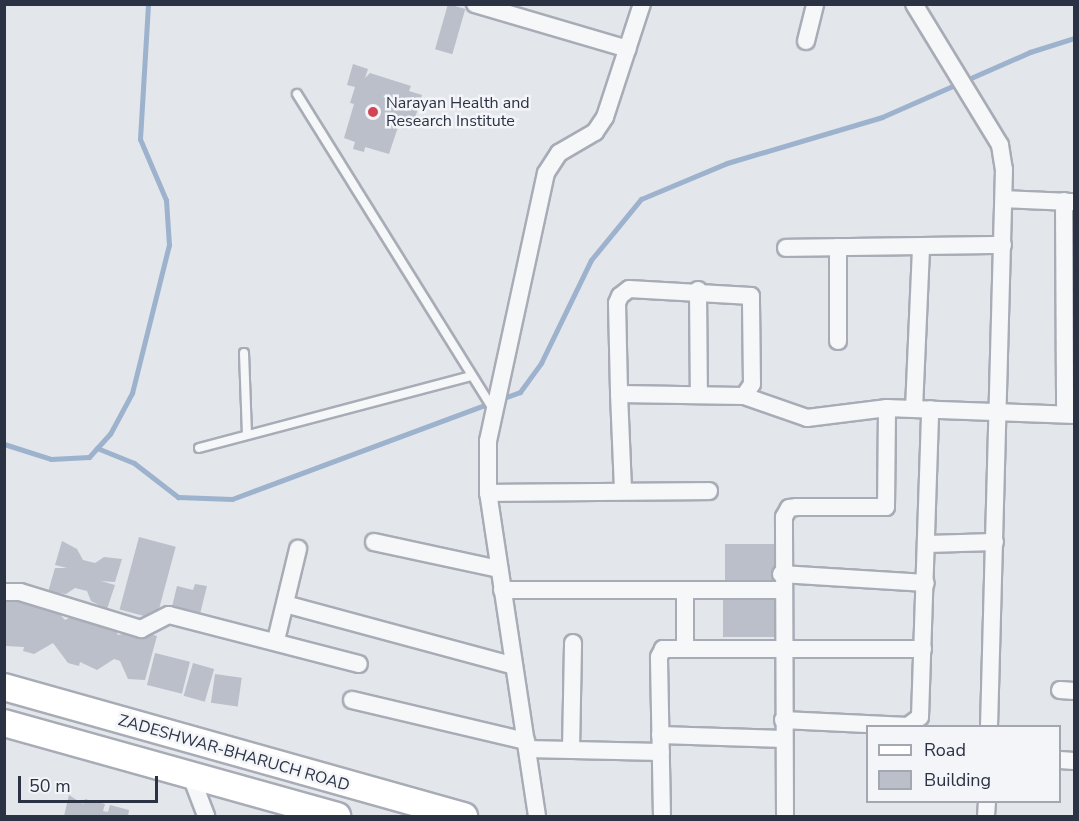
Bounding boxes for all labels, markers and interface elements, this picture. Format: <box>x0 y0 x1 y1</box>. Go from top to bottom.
place label: Narayan Health and Research Institute <box>386 93 530 131</box>
marker: Narayan Health and Research Institute <box>364 103 382 121</box>
street label: ZADESHWAR-BHARUCH ROAD <box>116 711 352 795</box>
legend <box>866 725 1061 803</box>
text: Road <box>924 738 966 762</box>
scale bar <box>21 764 160 802</box>
text: Building <box>924 768 991 792</box>
text: 50 m <box>29 774 71 798</box>

